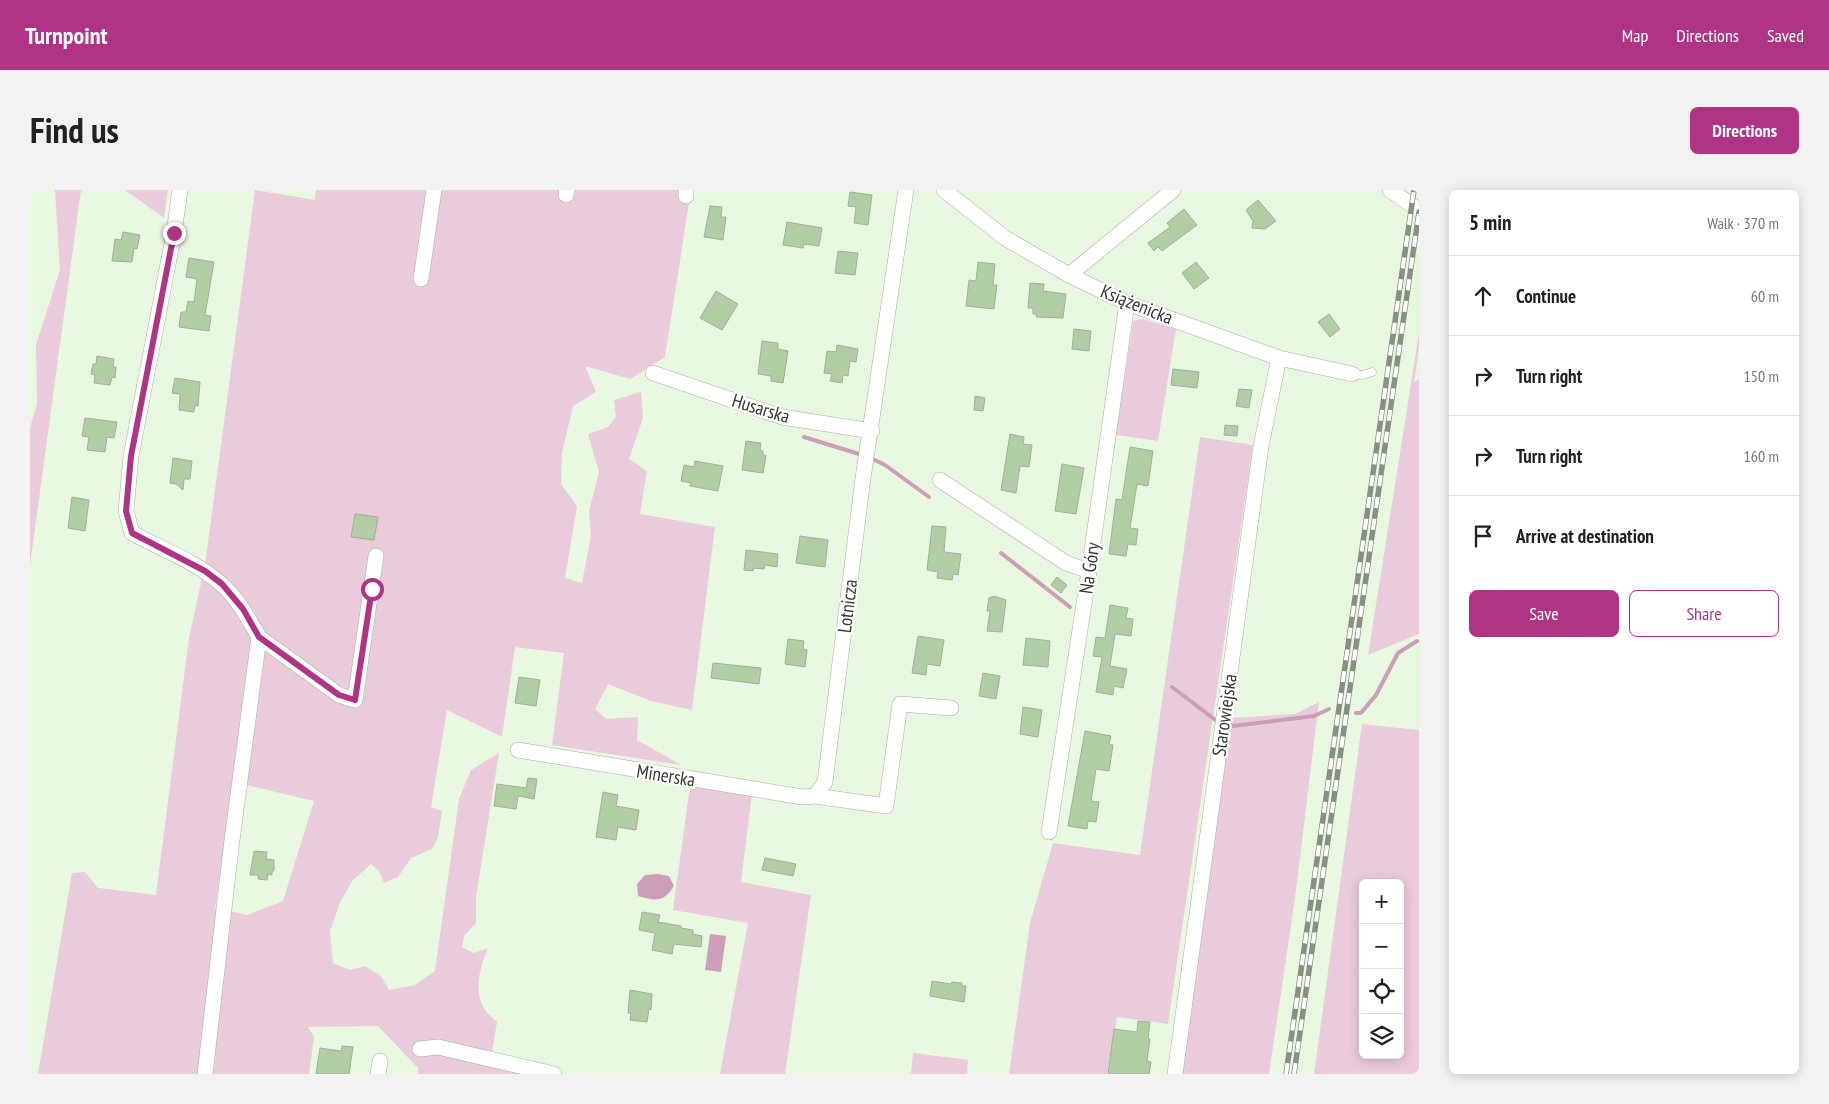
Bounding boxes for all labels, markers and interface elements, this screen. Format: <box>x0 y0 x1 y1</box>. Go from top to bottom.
text: Turnpoint <box>25 20 107 51</box>
text: Map <box>1622 24 1648 47</box>
text: Directions <box>1676 24 1739 47</box>
text: Saved <box>1767 24 1804 47</box>
text: Find us <box>30 107 119 153</box>
button: Directions <box>1690 107 1799 154</box>
text: 5 min <box>1469 209 1511 236</box>
text: Walk · 370 m <box>1707 213 1779 233</box>
route end <box>163 222 186 245</box>
street label: Książenicka <box>1097 279 1177 329</box>
icon: ahead <box>1469 282 1497 310</box>
text: Continue <box>1516 284 1576 308</box>
text: 60 m <box>1751 286 1779 306</box>
icon: right <box>1469 362 1497 390</box>
text: Turn right <box>1516 364 1582 388</box>
text: 150 m <box>1744 366 1779 386</box>
street label: Husarska <box>729 388 793 428</box>
icon: right <box>1469 442 1497 470</box>
text: Turn right <box>1516 444 1582 468</box>
text: 160 m <box>1744 446 1779 466</box>
icon: arrive <box>1469 522 1497 550</box>
text: Arrive at destination <box>1516 524 1654 548</box>
street label: Na Góry <box>1074 540 1105 595</box>
route start <box>361 578 384 601</box>
street label: Lotnicza <box>832 578 862 634</box>
button: Save <box>1469 590 1619 637</box>
button: Share <box>1629 590 1779 637</box>
street label: Starowiejska <box>1206 672 1242 758</box>
street label: Minerska <box>635 759 697 791</box>
map controls <box>1359 879 1404 1059</box>
button: + <box>1359 879 1404 924</box>
button: − <box>1359 924 1404 969</box>
button: locate <box>1359 969 1404 1014</box>
button: layers <box>1359 1014 1404 1059</box>

